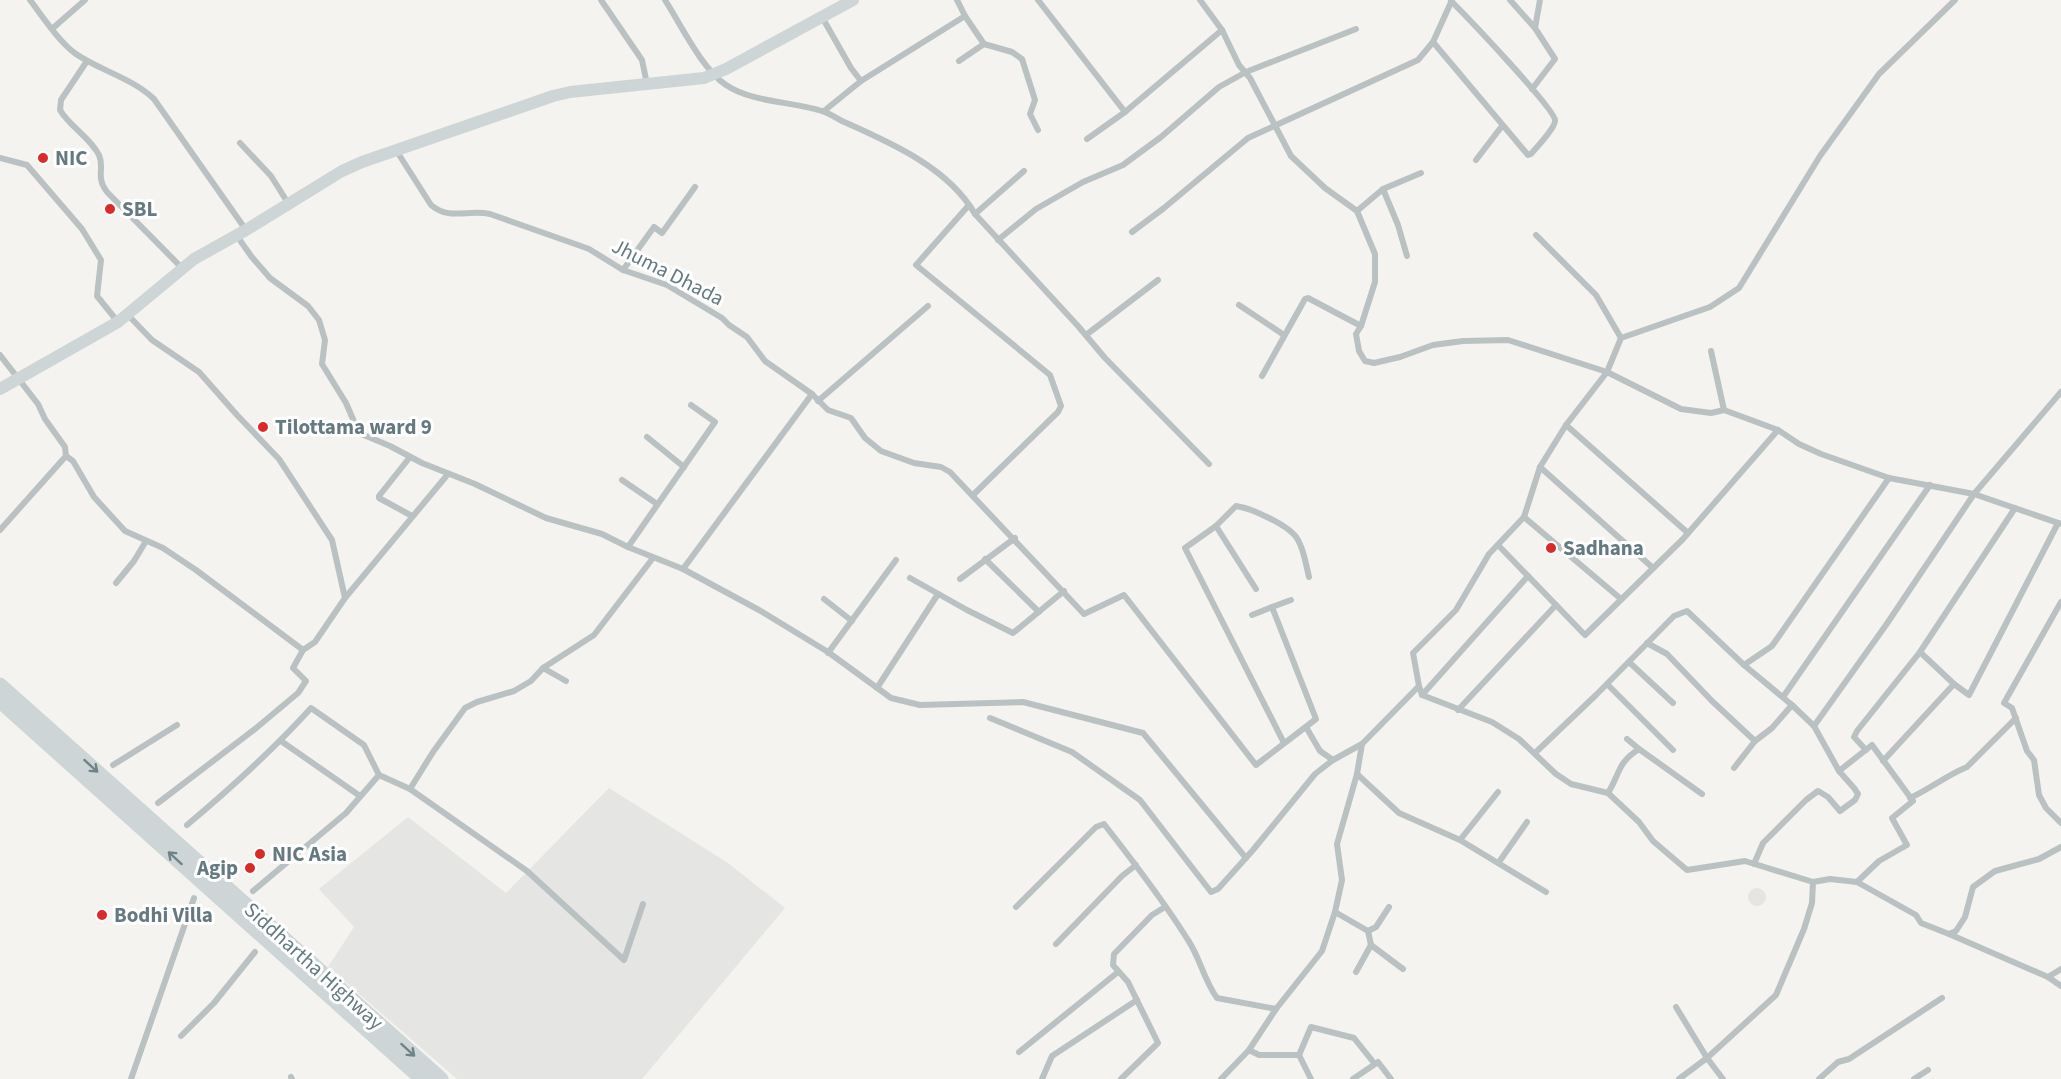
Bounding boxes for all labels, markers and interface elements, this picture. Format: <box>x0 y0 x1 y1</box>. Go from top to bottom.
place label: NIC <box>55 143 88 173</box>
marker: NIC <box>36 151 50 165</box>
place label: SBL <box>122 194 157 224</box>
marker: SBL <box>103 202 117 216</box>
street label: Jhuma Dhada <box>607 231 729 313</box>
place label: Tilottama ward 9 <box>275 412 432 442</box>
marker: Tilottama ward 9 <box>256 420 270 434</box>
place label: Sadhana <box>1563 533 1644 563</box>
marker: Sadhana <box>1544 541 1558 555</box>
one-way arrow <box>83 759 98 773</box>
place label: NIC Asia <box>272 839 347 869</box>
marker: NIC Asia <box>253 847 267 861</box>
one-way arrow <box>168 851 183 865</box>
place label: Agip <box>196 853 238 883</box>
marker: Agip <box>243 861 257 875</box>
street label: Siddhartha Highway <box>238 895 390 1037</box>
place label: Bodhi Villa <box>114 900 213 930</box>
marker: Bodhi Villa <box>95 908 109 922</box>
one-way arrow <box>400 1043 415 1057</box>

